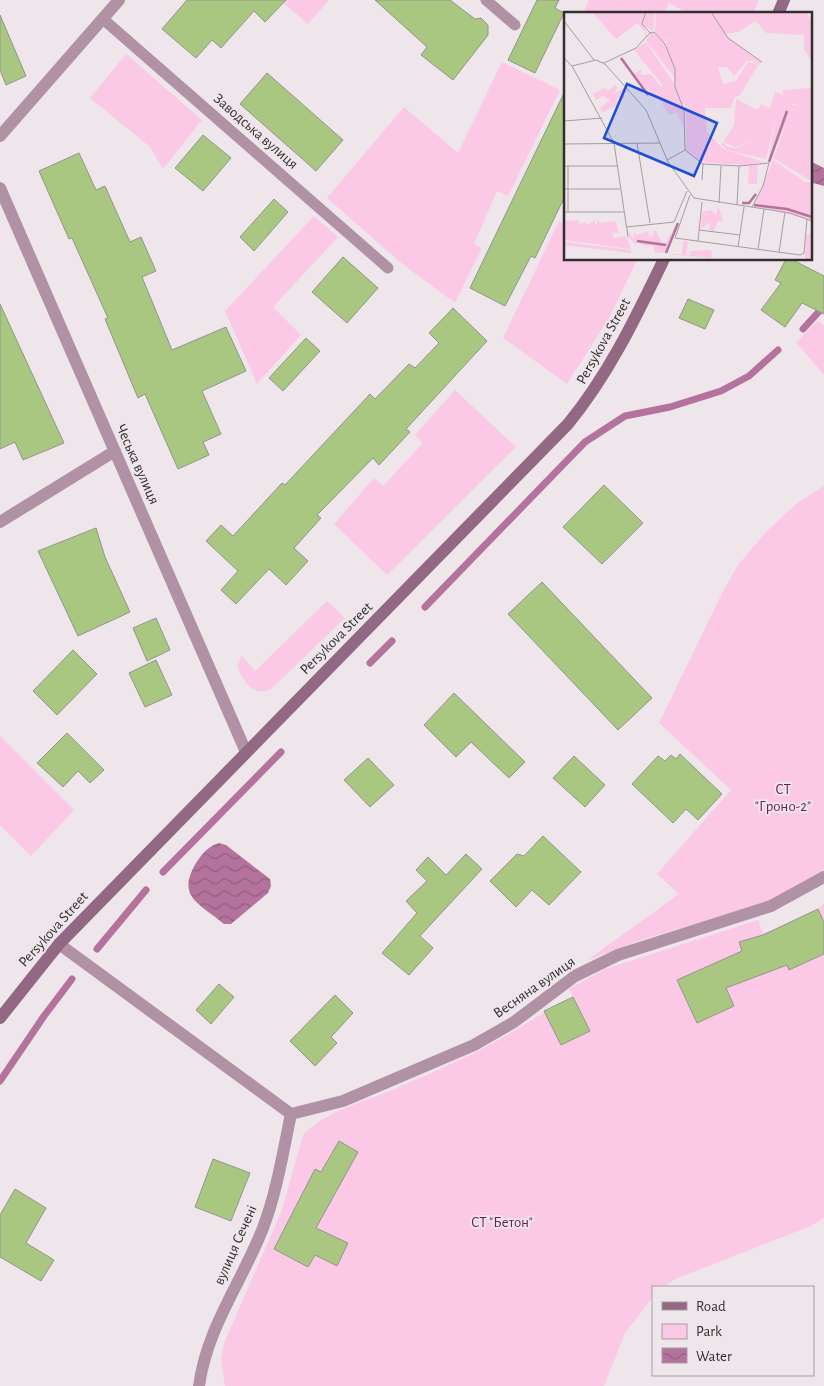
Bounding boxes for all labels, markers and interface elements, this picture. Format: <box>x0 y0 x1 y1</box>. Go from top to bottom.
inset map <box>564 12 812 260</box>
street label: Заводська вулиця <box>210 91 301 172</box>
street label: Persykova Street <box>574 296 633 387</box>
street label: Чеська вулиця <box>113 422 162 507</box>
street label: Persykova Street <box>297 599 376 677</box>
park label: СТ "Гроно-2" <box>755 782 811 814</box>
street label: Persykova Street <box>16 889 91 970</box>
street label: Весняна вулиця <box>491 954 578 1021</box>
street label: вулиця Сечені <box>211 1203 260 1287</box>
park label: СТ "Бетон" <box>471 1215 533 1230</box>
legend <box>652 1286 814 1376</box>
text: Road <box>696 1299 726 1314</box>
text: Park <box>696 1324 722 1339</box>
text: Water <box>696 1349 732 1364</box>

